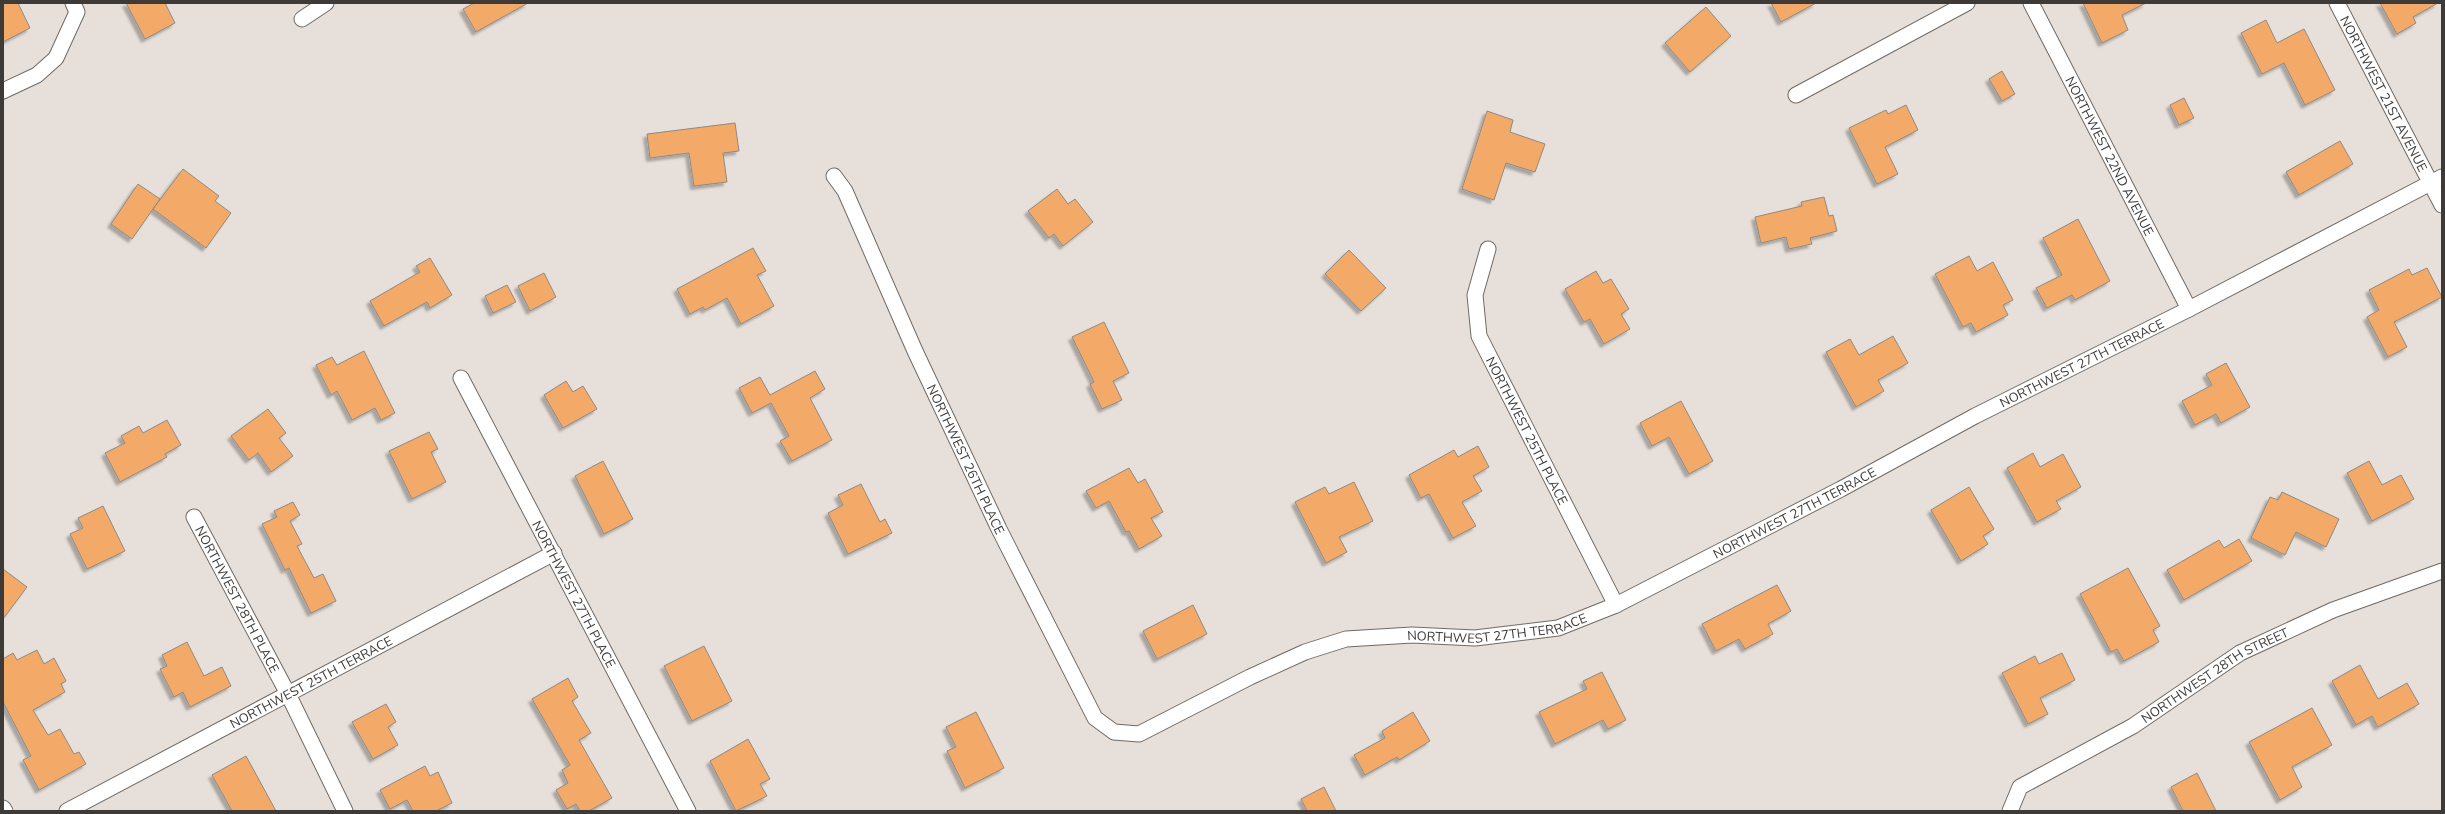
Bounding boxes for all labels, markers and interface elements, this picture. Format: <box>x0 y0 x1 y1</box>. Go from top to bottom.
street label: NORTHWEST 21ST AVENUE <box>2335 13 2431 175</box>
street label: NORTHWEST 22ND AVENUE <box>2060 74 2158 239</box>
street label: NORTHWEST 27TH TERRACE <box>1997 315 2167 412</box>
street label: NORTHWEST 25TH PLACE <box>1481 354 1571 508</box>
street label: NORTHWEST 26TH PLACE <box>922 382 1008 538</box>
street label: NORTHWEST 27TH TERRACE <box>1710 464 1880 563</box>
street label: NORTHWEST 27TH PLACE <box>527 518 619 671</box>
street label: NORTHWEST 28TH PLACE <box>190 523 283 676</box>
street label: NORTHWEST 27TH TERRACE <box>1407 609 1590 648</box>
street label: NORTHWEST 28TH STREET <box>2138 624 2292 728</box>
street label: NORTHWEST 25TH TERRACE <box>227 632 396 733</box>

